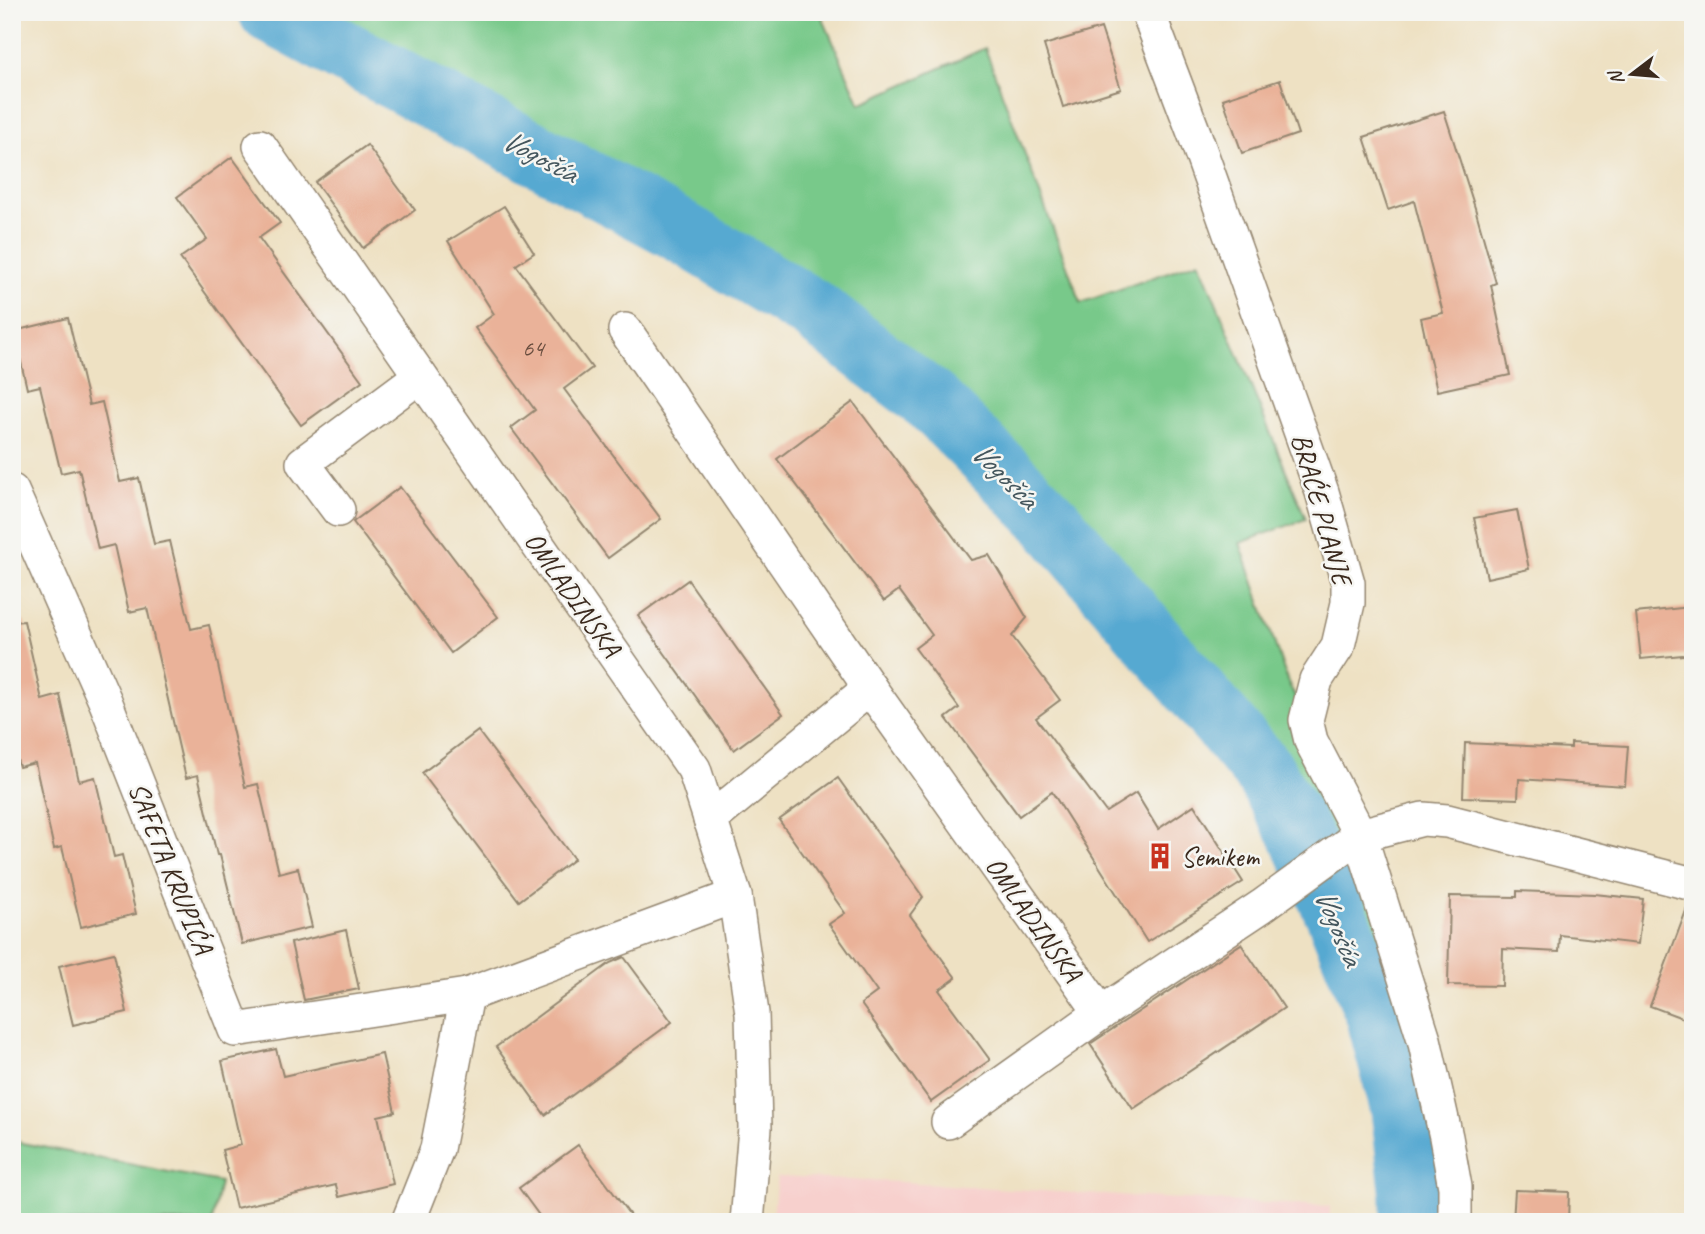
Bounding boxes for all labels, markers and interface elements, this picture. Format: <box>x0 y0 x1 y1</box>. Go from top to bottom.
north arrow <box>1596 38 1666 108</box>
text: N <box>1603 66 1630 87</box>
water label: Vogošća <box>496 121 587 193</box>
house number: 64 <box>522 333 546 363</box>
street label: BRAĆE PLANJE <box>1284 429 1361 592</box>
water label: Vogošća <box>963 433 1049 519</box>
street label: OMLADINSKA <box>517 525 630 665</box>
street label: SAFETA KRUPIĆA <box>121 777 222 961</box>
place label: Semikem <box>1181 839 1260 874</box>
building icon: Semikem <box>1145 841 1175 871</box>
street label: OMLADINSKA <box>978 850 1091 990</box>
water label: Vogošća <box>1306 883 1373 974</box>

